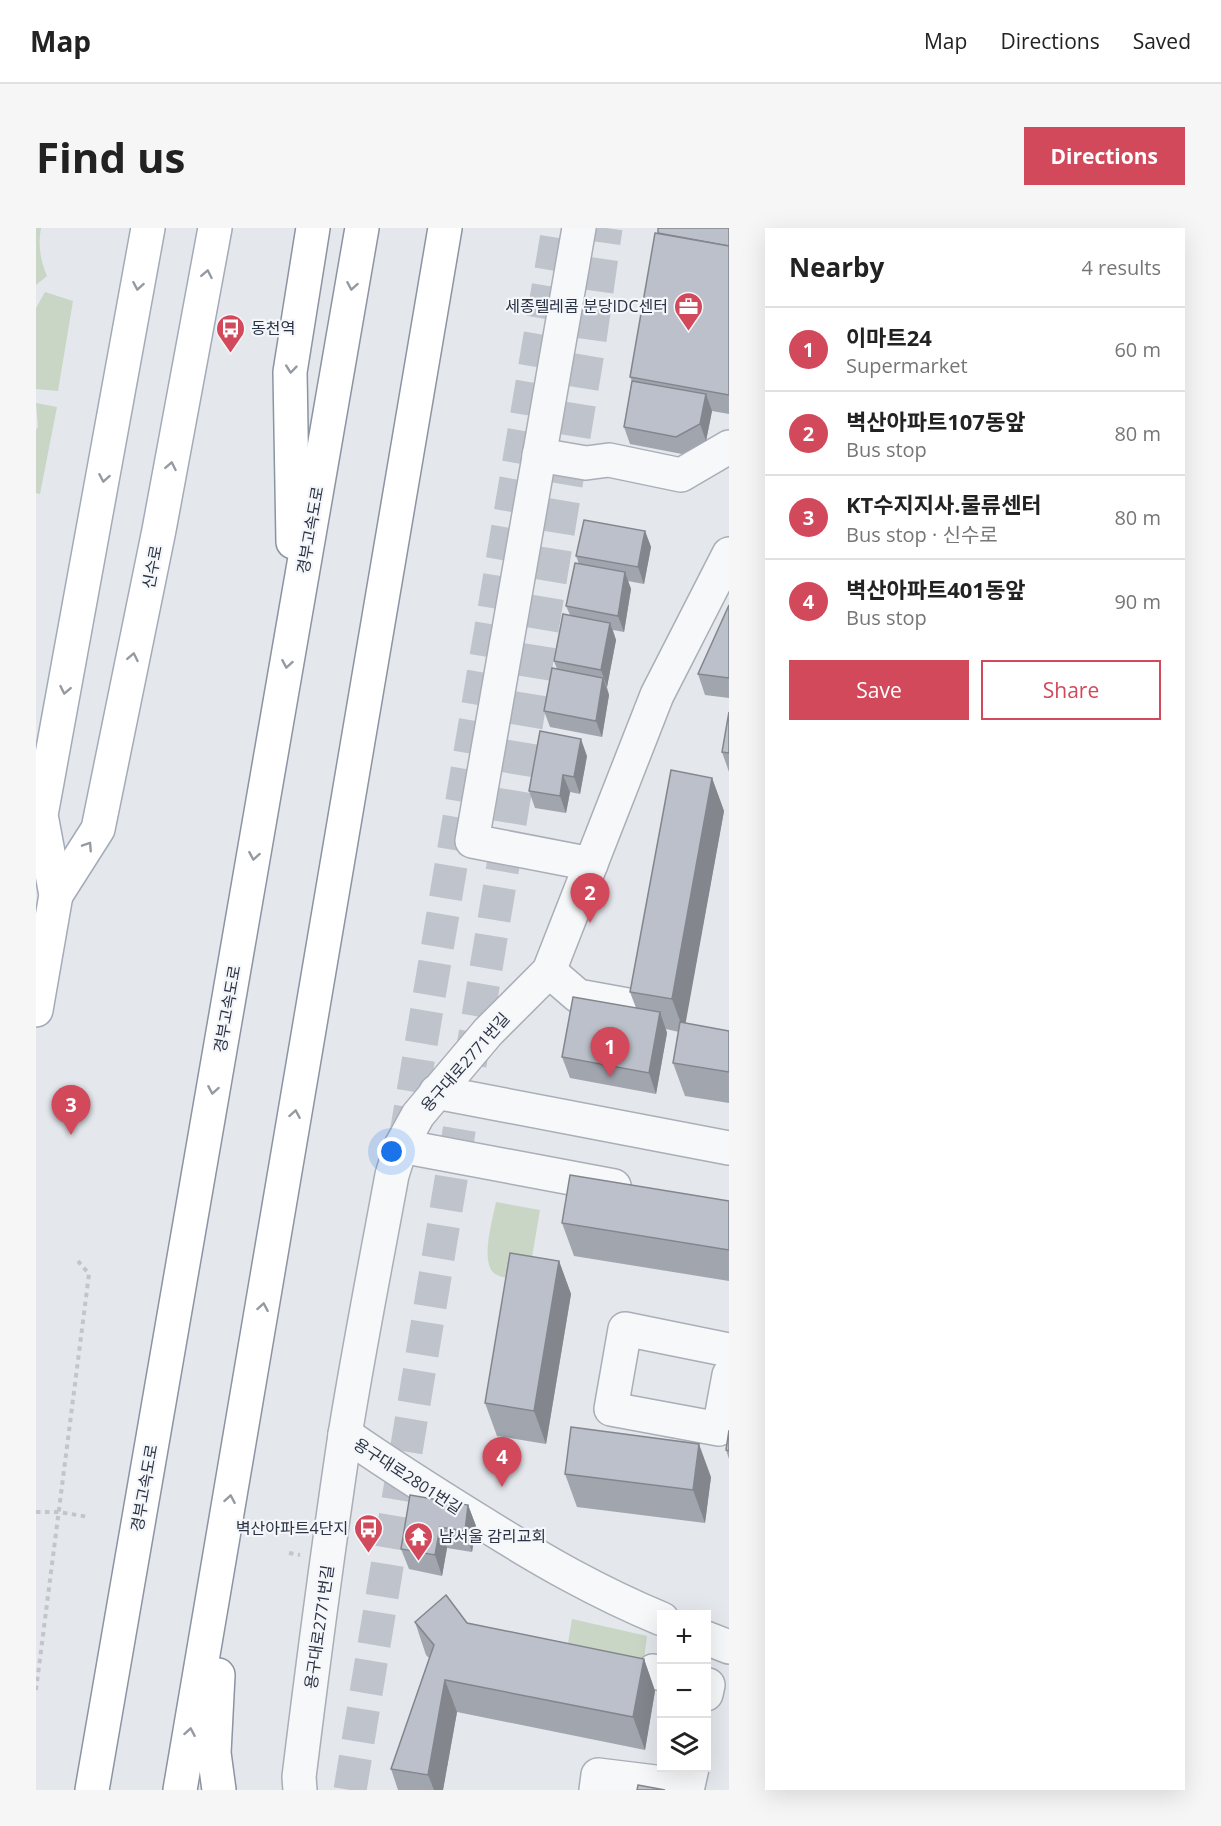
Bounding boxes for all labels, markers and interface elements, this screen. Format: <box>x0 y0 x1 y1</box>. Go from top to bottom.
text: Map <box>30 22 91 60</box>
text: Map <box>924 27 967 55</box>
text: Directions <box>1000 27 1100 55</box>
text: Saved <box>1133 27 1191 55</box>
button: Directions <box>1024 127 1185 185</box>
text: Find us <box>36 128 185 185</box>
text: Nearby <box>789 249 884 285</box>
text: 4 results <box>1081 254 1161 281</box>
one-way arrow <box>200 270 213 280</box>
one-way arrow <box>132 280 145 290</box>
one-way arrow <box>347 281 359 290</box>
office icon: 세종텔레콤 분당IDC센터 <box>673 290 705 332</box>
place label: 세종텔레콤 분당IDC센터 <box>505 295 668 317</box>
bus stop icon: 동천역 <box>214 312 246 354</box>
place label: 동천역 <box>251 317 295 339</box>
text: 이마트24 <box>846 322 932 352</box>
text: 1 <box>803 336 814 363</box>
text: 60 m <box>1114 336 1161 363</box>
text: Supermarket <box>846 352 968 379</box>
one-way arrow <box>285 364 298 373</box>
text: 벽산아파트107동앞 <box>846 406 1025 436</box>
text: 2 <box>803 420 814 447</box>
text: 80 m <box>1114 420 1161 447</box>
text: Bus stop <box>846 436 927 463</box>
one-way arrow <box>164 461 177 471</box>
one-way arrow <box>98 472 111 482</box>
street label: 경부고속도로 <box>291 484 329 575</box>
text: KT수지지사.물류센터 <box>846 489 1042 519</box>
text: 3 <box>803 504 814 531</box>
text: 80 m <box>1114 504 1161 531</box>
text: Bus stop · 신수로 <box>846 521 998 548</box>
street label: 신수로 <box>137 543 167 591</box>
text: 벽산아파트401동앞 <box>846 574 1025 604</box>
text: 4 <box>803 588 814 615</box>
text: 90 m <box>1114 588 1161 615</box>
text: Bus stop <box>846 604 927 631</box>
one-way arrow <box>126 653 139 663</box>
one-way arrow <box>281 659 294 669</box>
button: Save <box>789 660 969 720</box>
button: Share <box>981 660 1161 720</box>
one-way arrow <box>59 685 72 695</box>
one-way arrow <box>81 842 92 853</box>
one-way arrow <box>248 852 260 861</box>
pin: 2 <box>570 874 610 923</box>
street label: 경부고속도로 <box>208 963 246 1054</box>
street label: 용구대로2771번길 <box>416 1008 514 1116</box>
pin: 1 <box>590 1028 630 1077</box>
one-way arrow <box>207 1084 220 1094</box>
pin: 3 <box>51 1086 90 1135</box>
one-way arrow <box>288 1110 301 1120</box>
your location <box>377 1137 406 1166</box>
one-way arrow <box>256 1302 268 1311</box>
street label: 용구대로2801번길 <box>350 1433 466 1519</box>
pin: 4 <box>482 1438 522 1487</box>
street label: 경부고속도로 <box>125 1442 163 1533</box>
one-way arrow <box>224 1494 236 1503</box>
bus stop icon: 벽산아파트4단지 <box>353 1512 385 1554</box>
place label: 벽산아파트4단지 <box>236 1517 348 1539</box>
temple icon: 남서울 감리교회 <box>402 1520 434 1562</box>
place label: 남서울 감리교회 <box>439 1525 546 1547</box>
street label: 용구대로2771번길 <box>299 1564 339 1690</box>
map controls <box>657 1610 711 1772</box>
button: + <box>657 1610 711 1664</box>
button: − <box>657 1664 711 1718</box>
button: layers <box>657 1718 711 1772</box>
one-way arrow <box>183 1728 196 1738</box>

